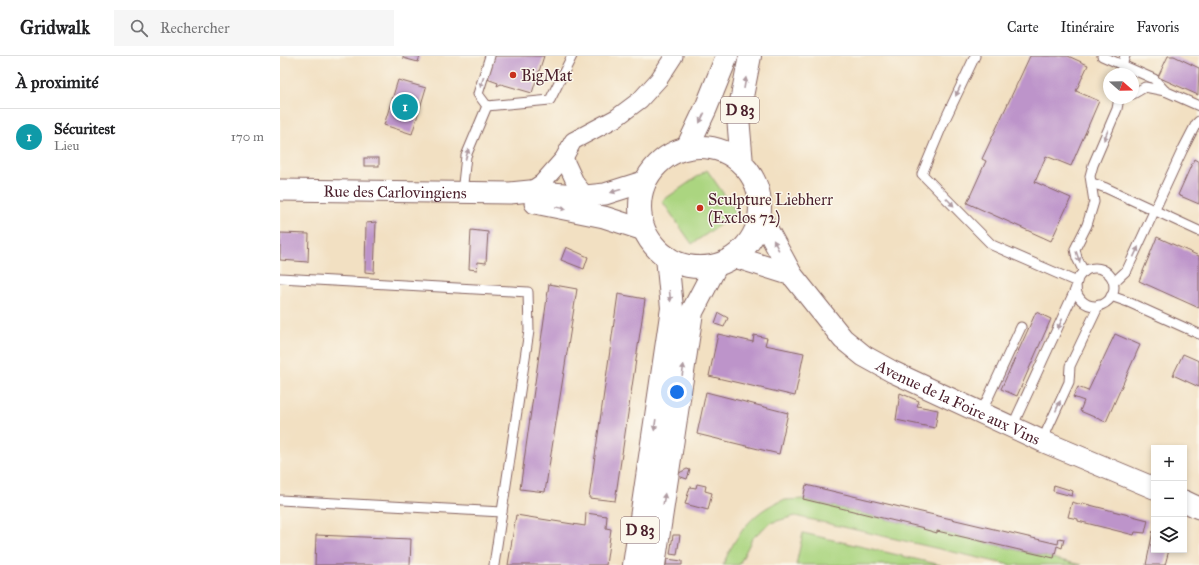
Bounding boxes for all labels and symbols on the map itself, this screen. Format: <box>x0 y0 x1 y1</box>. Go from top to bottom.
place label: BigMat <box>521 66 573 86</box>
north arrow <box>1103 68 1139 104</box>
marker: BigMat <box>508 70 518 80</box>
one-way arrow <box>478 76 484 88</box>
one-way arrow <box>742 77 748 90</box>
one-way arrow <box>955 86 961 97</box>
pin: 1 <box>392 92 418 122</box>
road number: D 83 <box>721 97 759 123</box>
one-way arrow <box>699 112 705 124</box>
one-way arrow <box>1103 129 1109 140</box>
one-way arrow <box>464 148 470 160</box>
street label: Rue des Carlovingiens <box>323 181 467 203</box>
one-way arrow <box>610 188 622 194</box>
place label: Sculpture Liebherr (Exclos 72) <box>708 190 833 228</box>
one-way arrow <box>945 197 955 207</box>
marker: Sculpture Liebherr (Exclos 72) <box>695 203 705 213</box>
one-way arrow <box>555 206 567 212</box>
one-way arrow <box>772 239 779 251</box>
one-way arrow <box>1133 246 1139 257</box>
one-way arrow <box>1075 252 1081 264</box>
one-way arrow <box>667 290 673 302</box>
one-way arrow <box>1057 318 1063 329</box>
street label: Avenue de la Foire aux Vins <box>872 355 1044 448</box>
one-way arrow <box>680 364 686 376</box>
your location <box>667 382 687 402</box>
one-way arrow <box>1055 400 1061 411</box>
one-way arrow <box>652 419 658 431</box>
one-way arrow <box>661 493 667 505</box>
road number: D 83 <box>621 517 659 543</box>

